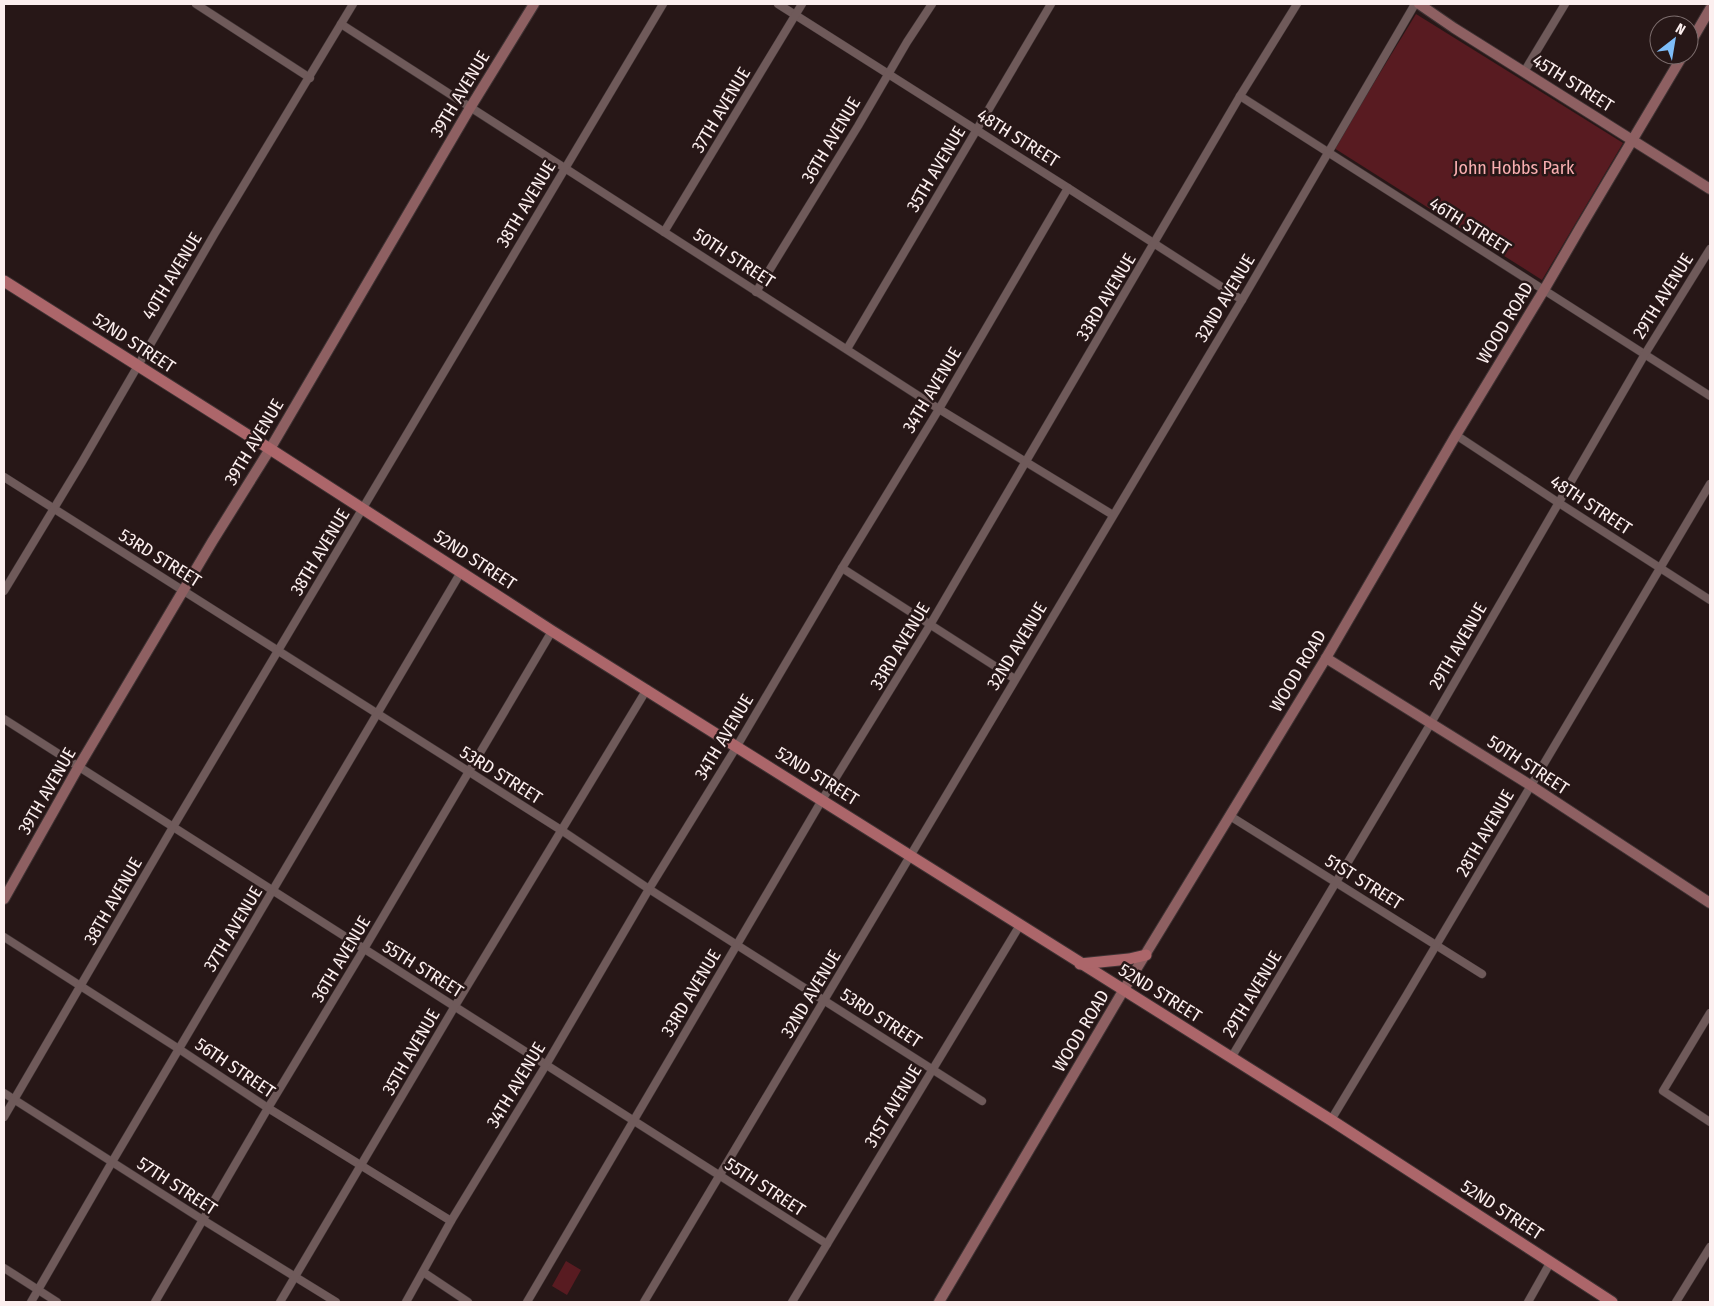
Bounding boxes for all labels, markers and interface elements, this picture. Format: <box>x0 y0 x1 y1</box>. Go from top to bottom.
north arrow <box>1649 15 1699 65</box>
text: N <box>1672 20 1688 39</box>
street label: 39TH AVENUE <box>426 47 494 141</box>
street label: 45TH STREET <box>1528 49 1618 117</box>
street label: 37TH AVENUE <box>687 63 755 157</box>
street label: 36TH AVENUE <box>797 93 865 187</box>
street label: 48TH STREET <box>973 104 1064 172</box>
street label: 35TH AVENUE <box>902 122 970 216</box>
street label: 38TH AVENUE <box>492 157 560 251</box>
park label: John Hobbs Park <box>1454 157 1575 179</box>
street label: 46TH STREET <box>1425 192 1515 260</box>
street label: 50TH STREET <box>689 224 779 293</box>
street label: 40TH AVENUE <box>137 228 207 324</box>
street label: 29TH AVENUE <box>1628 249 1698 343</box>
street label: 33RD AVENUE <box>1071 250 1141 344</box>
street label: 32ND AVENUE <box>1190 250 1260 346</box>
street label: WOOD ROAD <box>1472 278 1538 368</box>
street label: 52ND STREET <box>89 308 180 378</box>
street label: 34TH AVENUE <box>898 343 966 437</box>
street label: 39TH AVENUE <box>220 395 288 489</box>
street label: 48TH STREET <box>1546 471 1636 540</box>
street label: 38TH AVENUE <box>286 505 354 599</box>
street label: 53RD STREET <box>115 524 206 592</box>
street label: 52ND STREET <box>430 525 521 595</box>
street label: 32ND AVENUE <box>982 598 1052 694</box>
street label: 33RD AVENUE <box>865 599 935 693</box>
street label: 29TH AVENUE <box>1424 599 1492 693</box>
street label: WOOD ROAD <box>1265 626 1331 716</box>
street label: 34TH AVENUE <box>690 690 758 784</box>
street label: 50TH STREET <box>1483 731 1573 800</box>
street label: 53RD STREET <box>456 741 547 809</box>
street label: 52ND STREET <box>772 742 863 810</box>
street label: 39TH AVENUE <box>13 744 81 838</box>
street label: 28TH AVENUE <box>1451 786 1519 880</box>
street label: 51ST STREET <box>1321 850 1407 915</box>
street label: 38TH AVENUE <box>79 853 147 949</box>
street label: 37TH AVENUE <box>199 882 267 976</box>
street label: 36TH AVENUE <box>307 912 375 1006</box>
street label: 55TH STREET <box>379 936 468 1003</box>
street label: 33RD AVENUE <box>656 946 726 1040</box>
street label: 32ND AVENUE <box>776 946 846 1042</box>
street label: 29TH AVENUE <box>1218 947 1286 1041</box>
street label: 52ND STREET <box>1115 959 1206 1027</box>
street label: 53RD STREET <box>836 984 926 1053</box>
street label: WOOD ROAD <box>1048 986 1114 1076</box>
street label: 35TH AVENUE <box>377 1005 445 1099</box>
street label: 56TH STREET <box>191 1033 280 1103</box>
street label: 34TH AVENUE <box>482 1038 550 1132</box>
street label: 31ST AVENUE <box>860 1061 926 1151</box>
street label: 57TH STREET <box>133 1152 222 1220</box>
street label: 55TH STREET <box>721 1153 810 1221</box>
street label: 52ND STREET <box>1457 1175 1548 1245</box>

